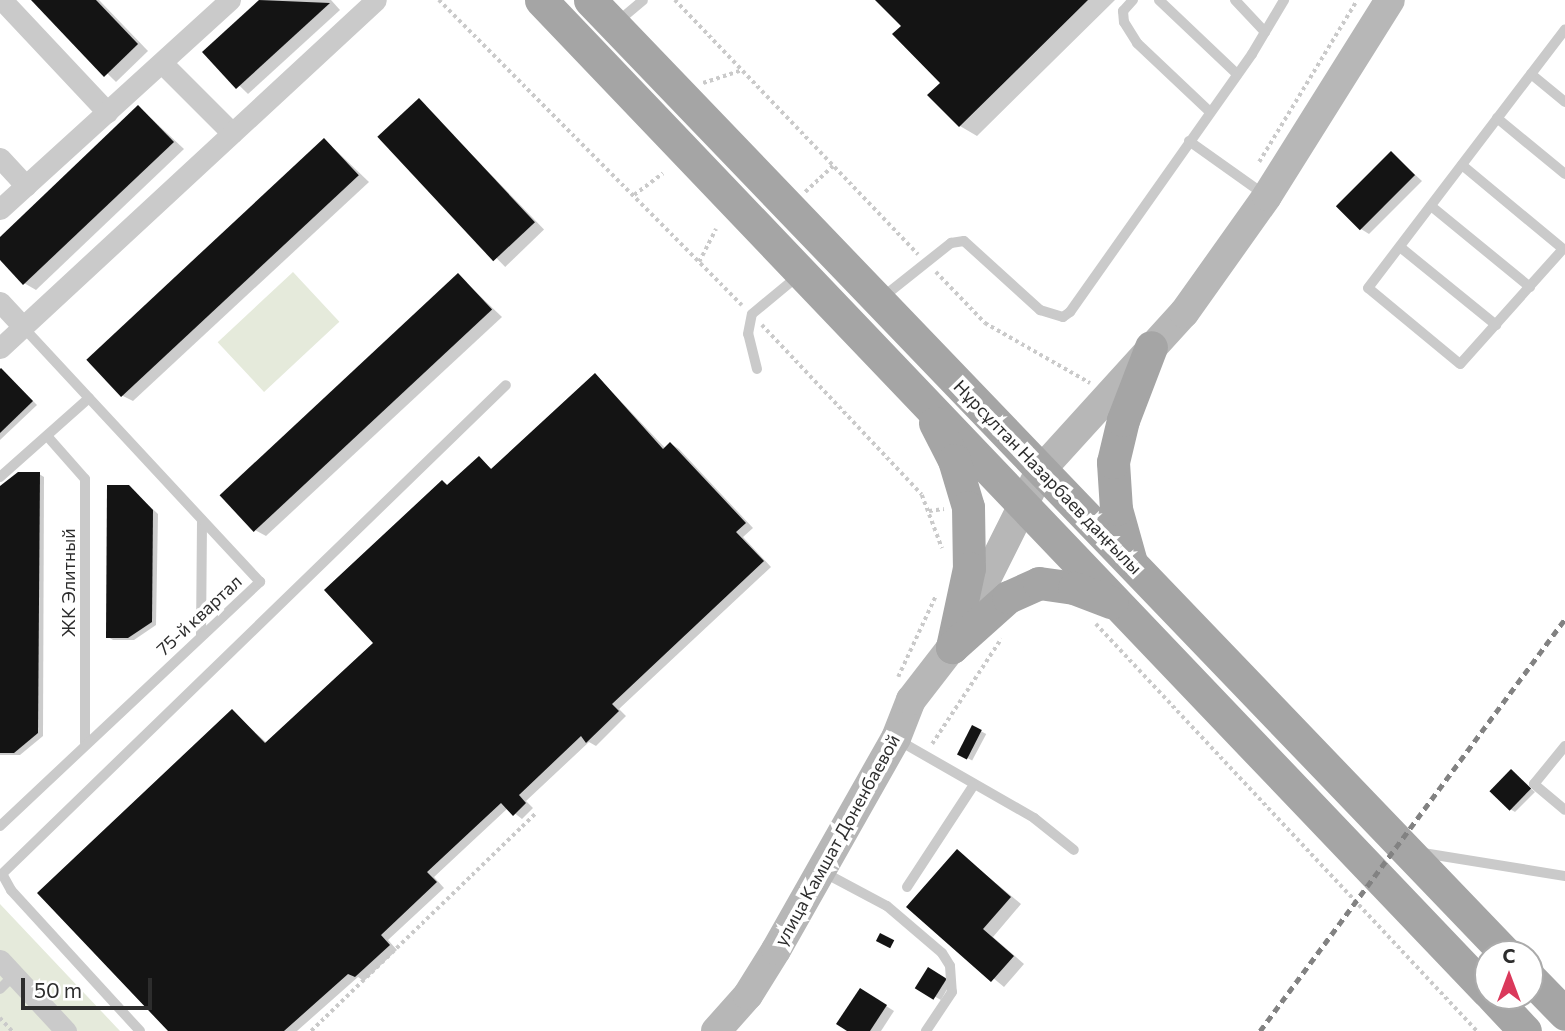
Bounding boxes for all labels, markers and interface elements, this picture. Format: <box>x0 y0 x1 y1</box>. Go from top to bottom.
street label: Нұрсұлтан Назарбаев даңғылы <box>949 375 1147 579</box>
street label: ЖК Элитный <box>57 528 79 638</box>
street label: 75-й квартал <box>152 570 246 660</box>
street label: улица Камшат Доненбаевой <box>770 731 904 949</box>
north arrow <box>1474 940 1544 1010</box>
text: С <box>1503 944 1516 967</box>
scale bar <box>24 964 156 1008</box>
text: 50 m <box>34 977 82 1002</box>

